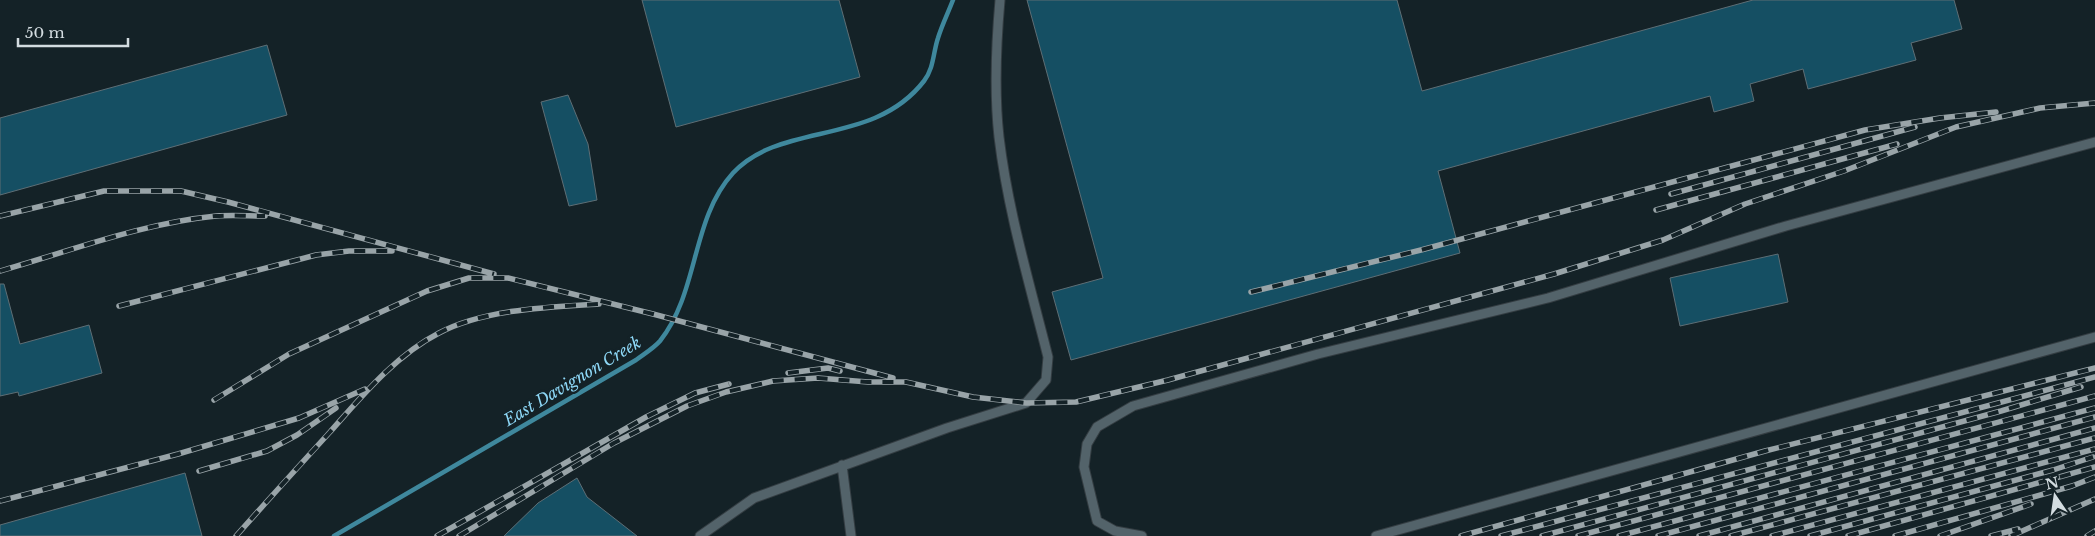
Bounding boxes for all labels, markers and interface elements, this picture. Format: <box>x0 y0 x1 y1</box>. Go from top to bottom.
scale bar <box>18 15 128 47</box>
text: 50 m <box>25 23 65 42</box>
water label: East Davignon Creek <box>499 332 644 430</box>
north arrow <box>2030 471 2080 521</box>
text: N <box>2044 473 2061 494</box>

